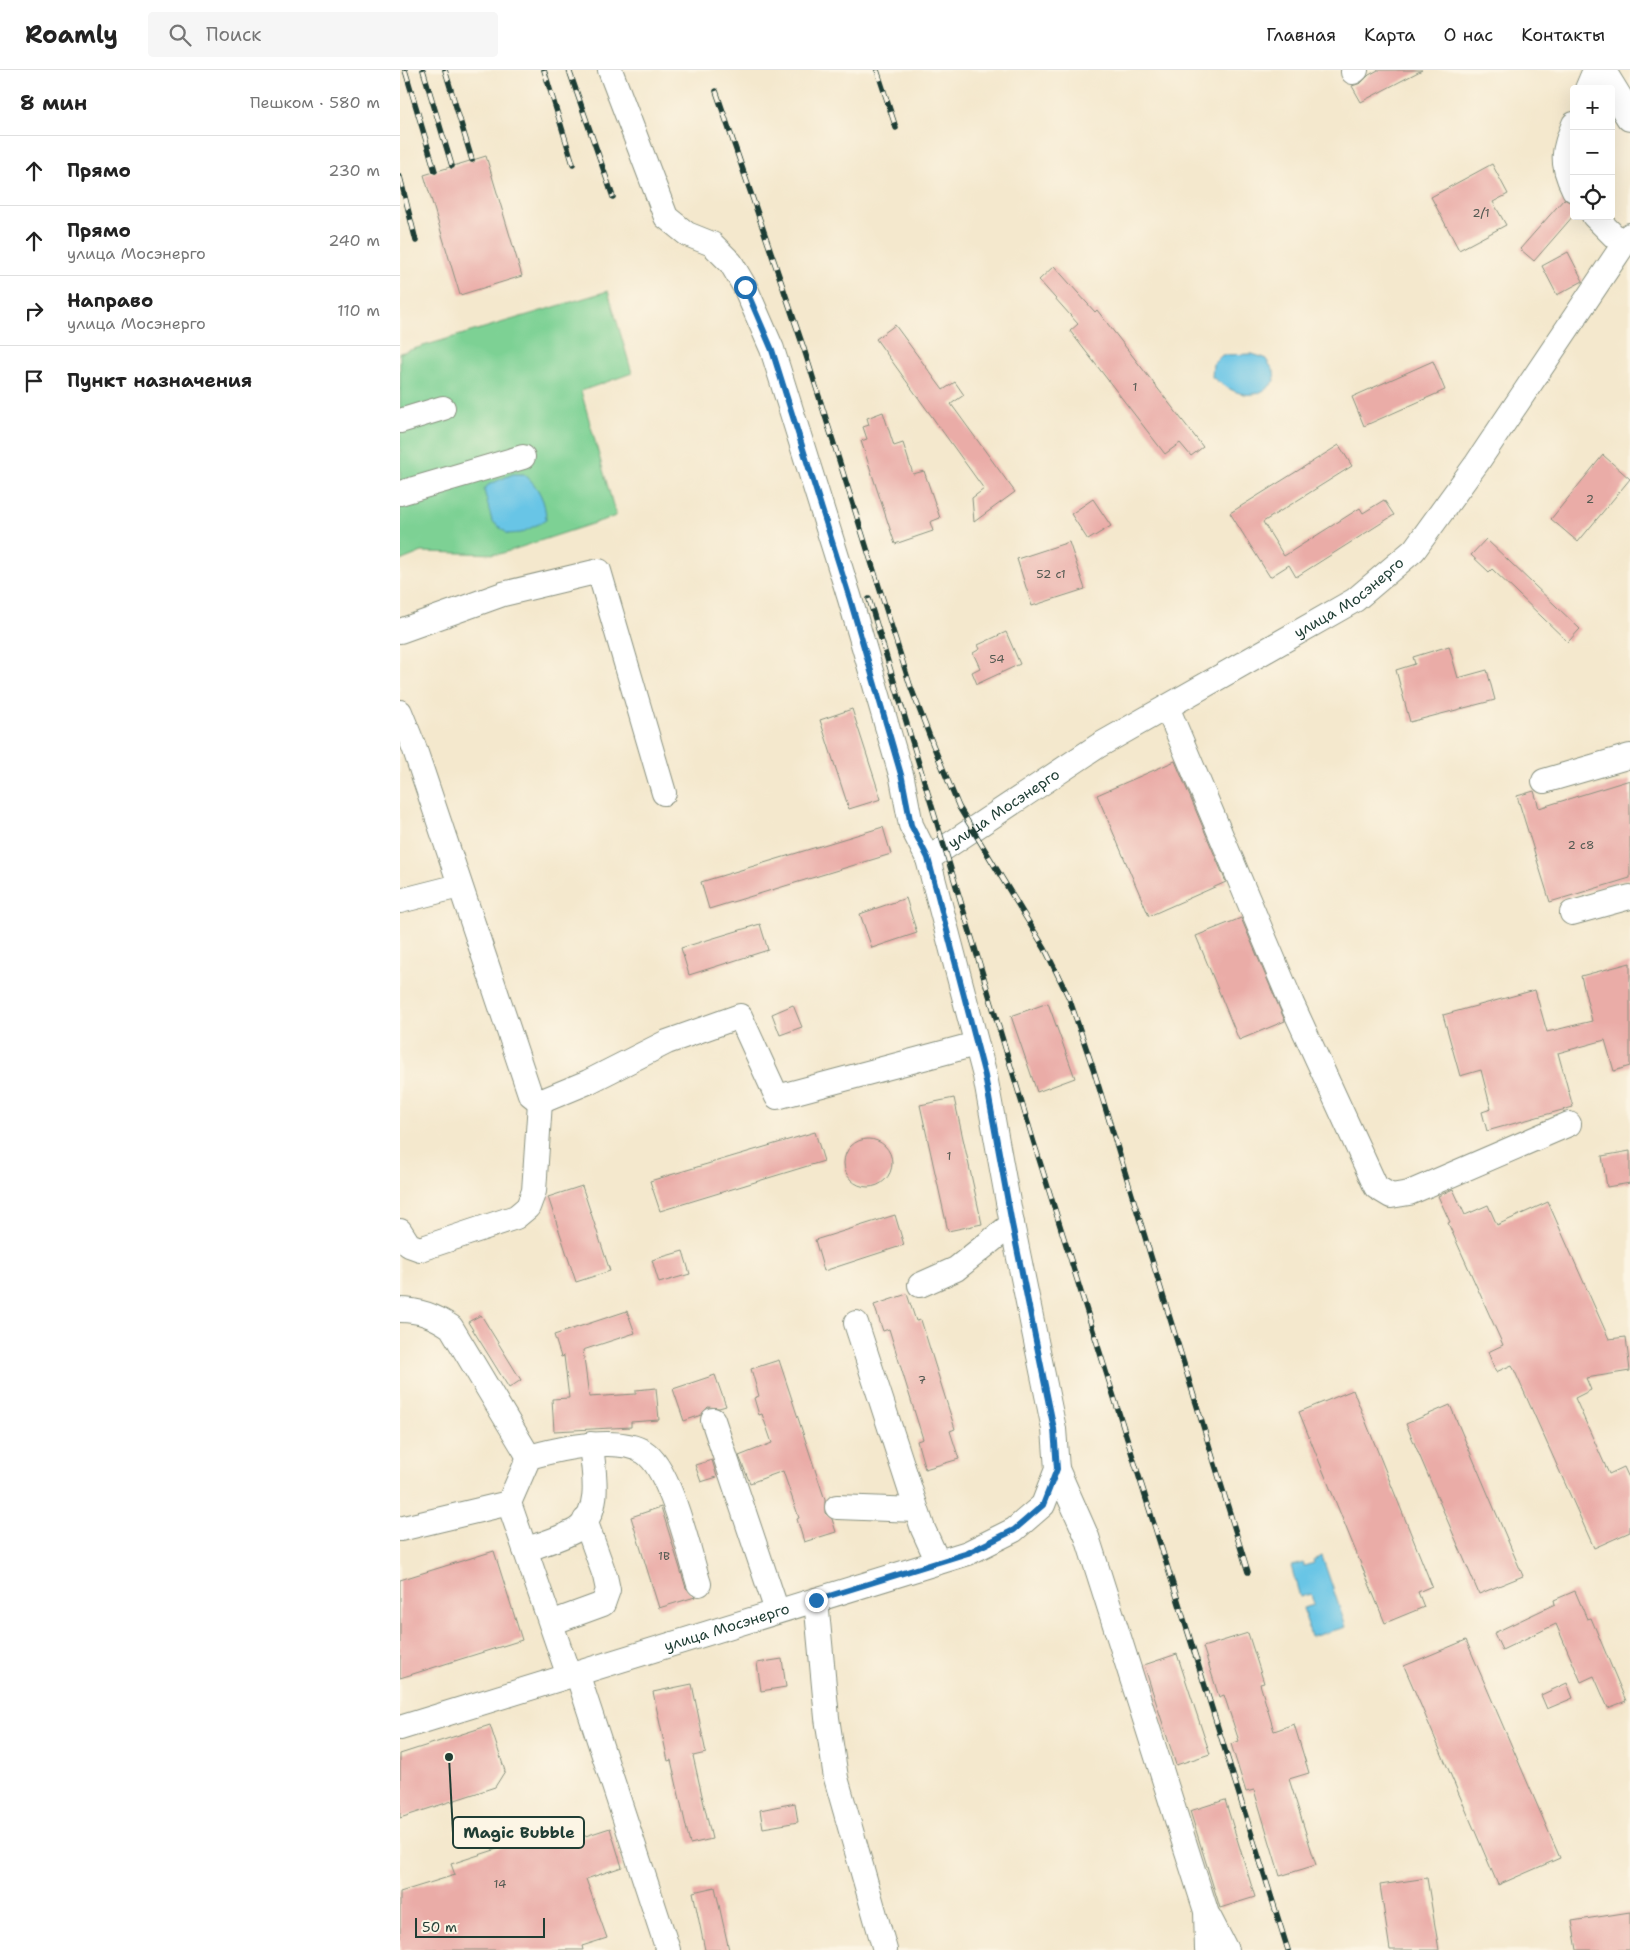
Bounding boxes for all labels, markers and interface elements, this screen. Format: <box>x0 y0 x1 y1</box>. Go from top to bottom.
search box <box>148 12 498 57</box>
text: Roamly <box>25 19 118 51</box>
icon: search <box>166 21 194 49</box>
text: Поиск <box>206 22 261 47</box>
text: Главная <box>1266 23 1336 47</box>
text: Карта <box>1364 23 1416 47</box>
text: О нас <box>1444 23 1493 47</box>
text: Контакты <box>1521 23 1605 47</box>
map controls <box>1570 85 1615 220</box>
button: + <box>1570 85 1615 130</box>
text: 8 мин <box>20 89 87 117</box>
text: Пешком · 580 m <box>250 92 380 113</box>
button: − <box>1570 130 1615 175</box>
icon: ahead <box>20 157 48 185</box>
text: Прямо <box>67 158 131 183</box>
text: 230 m <box>328 160 380 181</box>
button: locate <box>1570 175 1615 220</box>
house number: 2/1 <box>1472 205 1490 221</box>
text: Прямо <box>67 218 131 243</box>
icon: ahead <box>20 227 48 255</box>
text: 240 m <box>328 230 380 251</box>
text: улица Мосэнерго <box>67 243 206 264</box>
route start <box>734 276 757 299</box>
text: Направо <box>67 288 153 313</box>
icon: right <box>20 297 48 325</box>
text: 110 m <box>337 300 380 321</box>
text: улица Мосэнерго <box>67 313 206 334</box>
icon: arrive <box>20 367 48 395</box>
text: Пункт назначения <box>67 368 252 393</box>
house number: 1 <box>1132 379 1138 395</box>
house number: 2 <box>1586 491 1594 507</box>
street label: улица Мосэнерго <box>1290 553 1408 643</box>
house number: 52 с1 <box>1036 566 1066 582</box>
house number: 54 <box>989 651 1005 667</box>
street label: улица Мосэнерго <box>944 764 1064 853</box>
house number: 2 с8 <box>1568 837 1594 853</box>
house number: 1 <box>946 1148 952 1164</box>
house number: 7 <box>918 1372 926 1388</box>
house number: 1В <box>658 1548 670 1564</box>
route end <box>805 1589 828 1612</box>
street label: улица Мосэнерго <box>662 1599 792 1656</box>
callout: Magic Bubble <box>453 1817 584 1848</box>
text: Magic Bubble <box>463 1822 575 1843</box>
house number: 14 <box>494 1876 506 1892</box>
scale bar <box>415 1915 545 1938</box>
text: 50 m <box>422 1918 457 1936</box>

